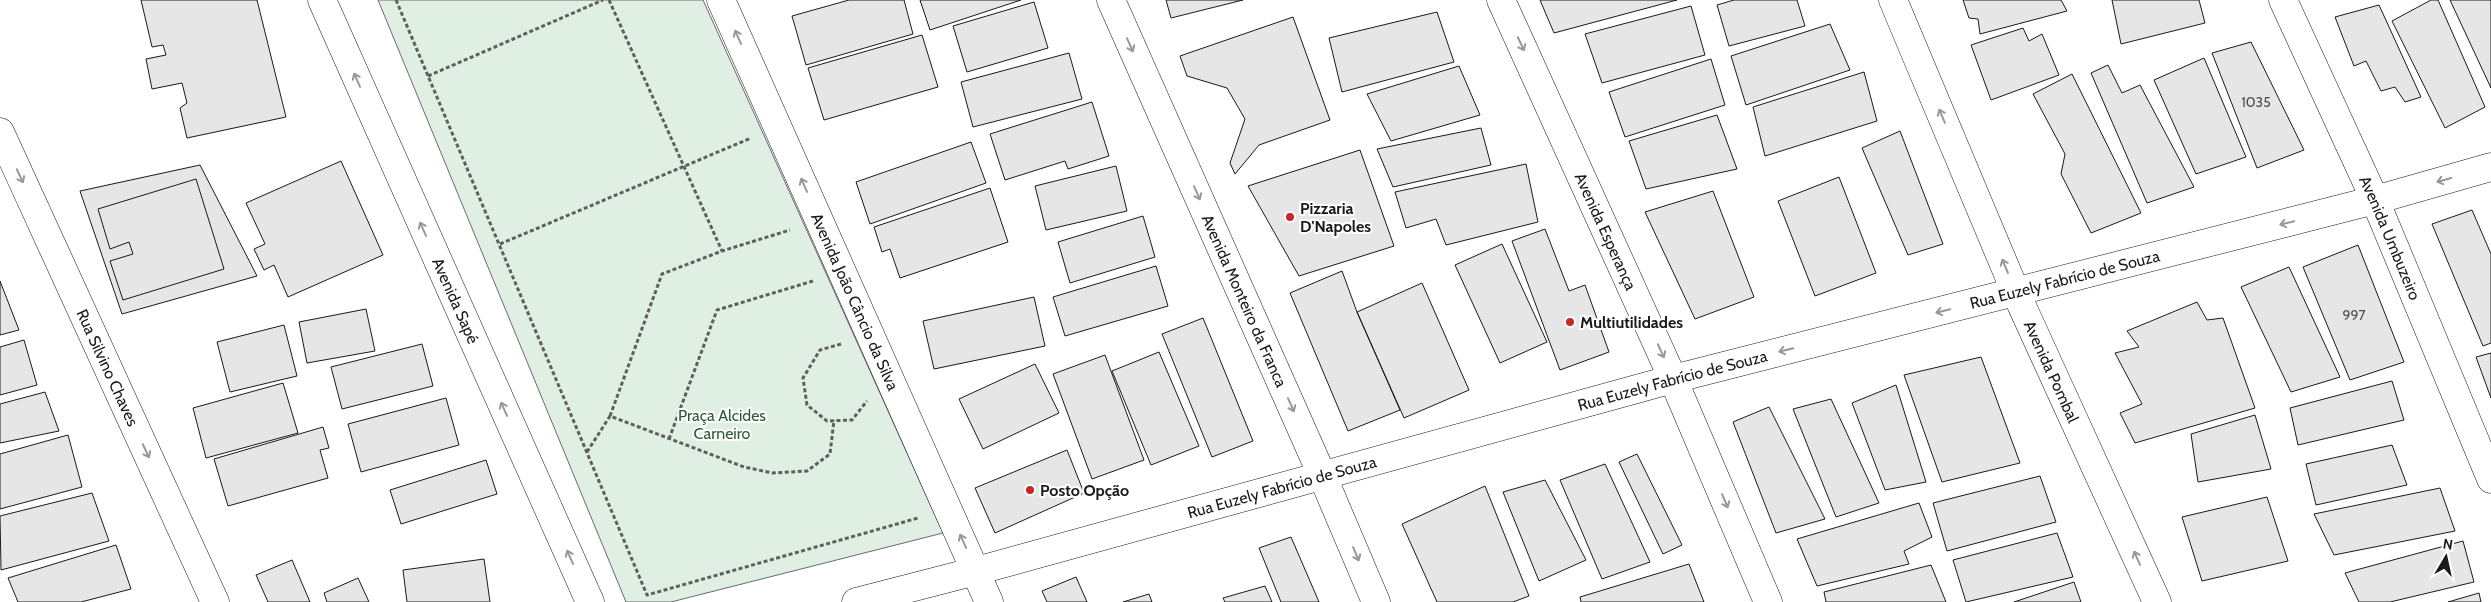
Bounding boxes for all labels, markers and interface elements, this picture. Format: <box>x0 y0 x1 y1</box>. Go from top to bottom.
one-way arrow <box>732 30 742 45</box>
one-way arrow <box>1516 36 1526 51</box>
one-way arrow <box>1126 37 1136 52</box>
one-way arrow <box>352 73 362 88</box>
house number: 1035 <box>2241 93 2271 111</box>
one-way arrow <box>1936 109 1946 124</box>
one-way arrow <box>16 168 26 183</box>
street label: Avenida Esperança <box>1571 170 1641 293</box>
street label: Avenida Umbuzeiro <box>2356 173 2425 303</box>
one-way arrow <box>2436 176 2452 186</box>
one-way arrow <box>799 178 808 193</box>
one-way arrow <box>1192 185 1202 200</box>
place label: Pizzaria D'Napoles <box>1300 199 1371 236</box>
street label: Avenida João Câncio da Silva <box>807 210 903 393</box>
street label: Avenida Monteiro da Franca <box>1198 211 1291 390</box>
marker: Pizzaria D'Napoles <box>1284 211 1296 223</box>
one-way arrow <box>2280 218 2296 228</box>
one-way arrow <box>418 222 428 237</box>
street label: Rua Euzely Fabrício de Souza <box>1968 246 2162 312</box>
street label: Avenida Sapé <box>428 255 483 346</box>
one-way arrow <box>1999 259 2009 274</box>
street label: Rua Silvino Chaves <box>73 306 143 429</box>
house number: 997 <box>2343 306 2365 324</box>
one-way arrow <box>1936 307 1952 316</box>
place label: Multiutilidades <box>1580 313 1683 332</box>
marker: Multiutilidades <box>1564 316 1576 328</box>
street label: Avenida Pombal <box>2020 317 2083 426</box>
one-way arrow <box>1657 343 1666 358</box>
street label: Rua Euzely Fabrício de Souza <box>1576 346 1769 414</box>
one-way arrow <box>1778 346 1794 356</box>
one-way arrow <box>1287 397 1297 412</box>
one-way arrow <box>498 402 508 417</box>
park label: Praça Alcides Carneiro <box>678 406 766 443</box>
one-way arrow <box>142 443 152 458</box>
street label: Rua Euzely Fabrício de Souza <box>1185 452 1379 522</box>
place label: Posto Opção <box>1040 481 1129 500</box>
marker: Posto Opção <box>1024 484 1036 496</box>
one-way arrow <box>1721 493 1731 508</box>
north arrow <box>2421 532 2471 582</box>
one-way arrow <box>957 534 967 549</box>
text: N <box>2442 534 2454 554</box>
one-way arrow <box>1352 547 1361 562</box>
one-way arrow <box>564 550 574 565</box>
one-way arrow <box>2131 551 2141 566</box>

